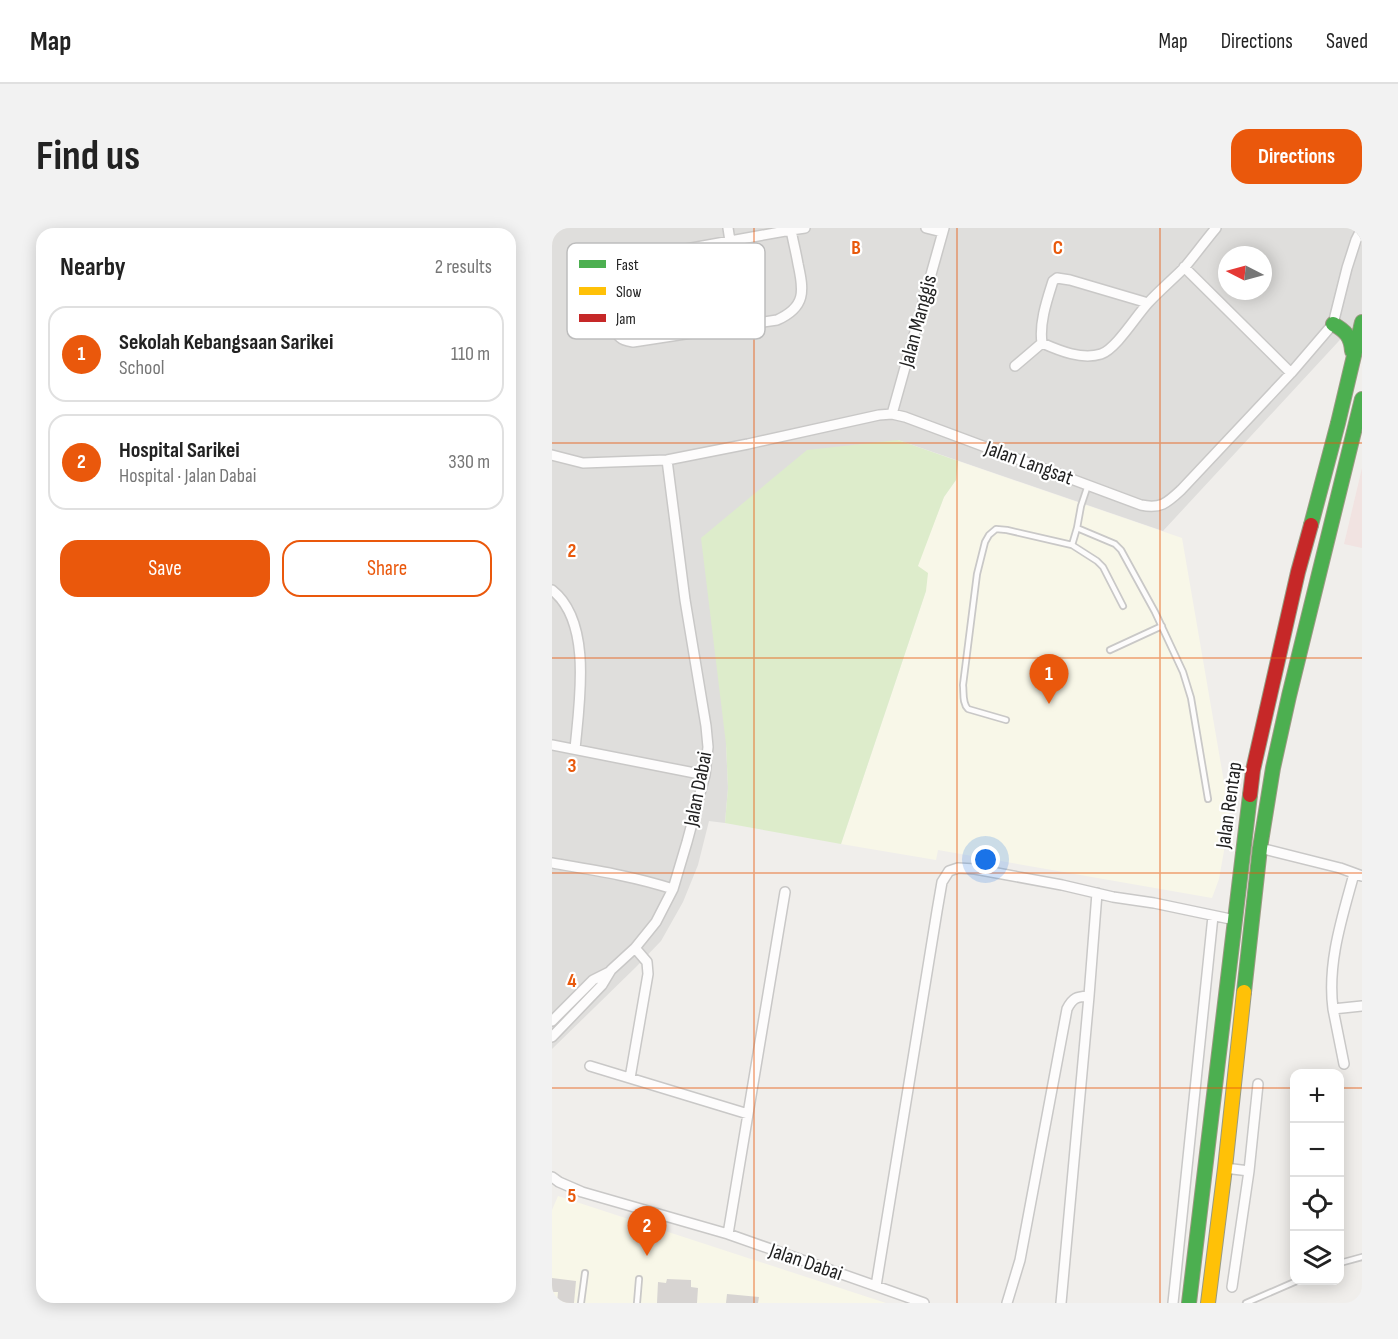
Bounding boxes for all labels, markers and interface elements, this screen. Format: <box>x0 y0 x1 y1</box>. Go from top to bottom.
text: Map <box>30 25 71 58</box>
text: Map <box>1158 29 1188 54</box>
text: Directions <box>1221 29 1293 54</box>
text: Saved <box>1326 29 1368 54</box>
button: Directions <box>1231 129 1362 184</box>
text: Find us <box>36 131 140 182</box>
text: B <box>851 236 861 260</box>
text: C <box>1053 236 1063 260</box>
legend <box>567 243 765 339</box>
north arrow <box>1218 246 1272 300</box>
text: Nearby <box>60 252 126 283</box>
text: 2 results <box>435 255 492 279</box>
text: Fast <box>616 256 639 275</box>
street label: Jalan Manggis <box>893 272 942 371</box>
text: Slow <box>616 283 641 302</box>
text: Jam <box>615 310 636 329</box>
text: Sekolah Kebangsaan Sarikei <box>119 329 333 356</box>
text: 1 <box>78 342 85 366</box>
text: 110 m <box>451 342 490 366</box>
text: School <box>119 356 164 380</box>
street label: Jalan Langsat <box>981 435 1076 490</box>
text: Hospital Sarikei <box>119 437 240 464</box>
text: 2 <box>77 450 86 474</box>
text: 330 m <box>448 450 490 474</box>
text: Hospital · Jalan Dabai <box>119 464 256 488</box>
text: 2 <box>568 539 576 563</box>
button: Save <box>60 540 270 597</box>
button: Share <box>282 540 492 597</box>
pin: 1 <box>1030 654 1068 704</box>
street label: Jalan Dabai <box>678 749 717 830</box>
text: 3 <box>568 754 577 778</box>
street label: Jalan Rentap <box>1210 760 1247 851</box>
your location <box>971 845 1000 874</box>
text: 4 <box>567 969 577 993</box>
map controls <box>1290 1069 1344 1285</box>
button: + <box>1290 1069 1344 1123</box>
button: − <box>1290 1123 1344 1177</box>
button: locate <box>1290 1177 1344 1231</box>
text: 5 <box>568 1184 577 1208</box>
pin: 2 <box>628 1206 667 1256</box>
button: layers <box>1290 1231 1344 1285</box>
street label: Jalan Dabai <box>765 1238 846 1286</box>

